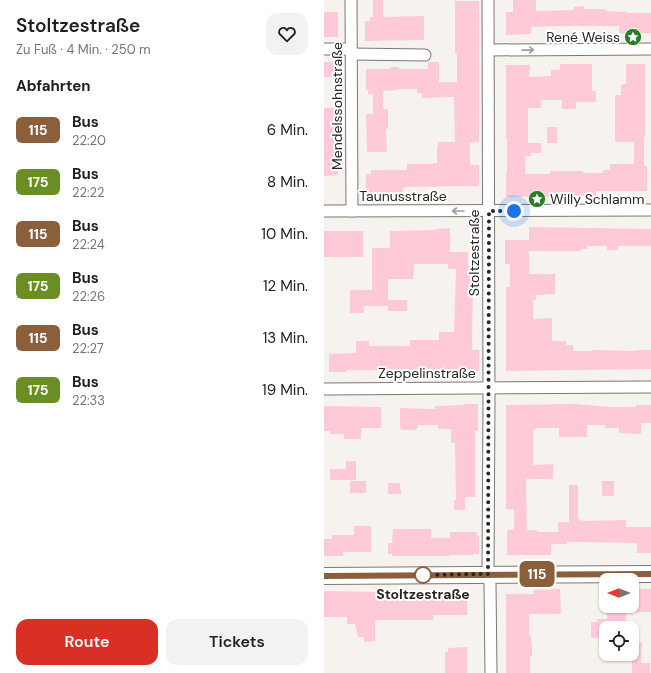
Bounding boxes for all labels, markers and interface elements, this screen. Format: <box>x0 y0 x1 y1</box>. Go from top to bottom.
text: Stoltzestraße <box>16 13 140 38</box>
button: heart <box>266 13 308 55</box>
place icon: René Weiss <box>623 27 643 47</box>
place label: René Weiss <box>546 28 620 46</box>
text: Zu Fuß · 4 Min. · 250 m <box>16 41 151 58</box>
street label: Mendelssohnstraße <box>328 42 346 170</box>
one-way arrow <box>521 46 534 54</box>
text: Abfahrten <box>16 76 91 96</box>
text: Bus <box>72 112 99 132</box>
text: 6 Min. <box>267 120 308 140</box>
text: 115 <box>29 121 47 139</box>
text: 22:20 <box>72 132 106 149</box>
text: Bus <box>72 164 99 184</box>
text: 8 Min. <box>267 172 308 192</box>
text: 175 <box>28 173 49 191</box>
text: 22:22 <box>72 184 105 201</box>
street label: Taunusstraße <box>359 187 447 205</box>
place icon: Willy Schlamm <box>527 189 547 209</box>
place label: Willy Schlamm <box>550 190 645 208</box>
your location <box>504 201 524 221</box>
one-way arrow <box>452 207 465 215</box>
street label: Stoltzestraße <box>465 210 483 296</box>
text: Bus <box>72 216 99 236</box>
text: 10 Min. <box>261 224 308 244</box>
text: 115 <box>29 225 47 243</box>
text: 22:24 <box>72 236 105 253</box>
text: Bus <box>72 268 99 288</box>
text: 12 Min. <box>263 276 308 296</box>
text: 175 <box>28 277 49 295</box>
text: 22:26 <box>72 288 105 305</box>
text: Bus <box>72 320 99 340</box>
text: 13 Min. <box>263 328 308 348</box>
text: 115 <box>29 329 47 347</box>
text: 22:27 <box>72 340 104 357</box>
street label: Zeppelinstraße <box>378 364 476 382</box>
text: Bus <box>72 372 99 392</box>
text: 19 Min. <box>262 380 308 400</box>
text: 175 <box>28 381 49 399</box>
text: 22:33 <box>72 392 105 409</box>
line badge: 115 <box>514 561 560 587</box>
text: 115 <box>528 565 546 583</box>
marker: Stoltzestraße <box>414 566 432 584</box>
north arrow <box>599 573 639 613</box>
map controls <box>599 573 639 661</box>
place label: Stoltzestraße <box>376 585 470 603</box>
button: Route <box>16 619 158 665</box>
button: Tickets <box>166 619 308 665</box>
button: locate <box>599 621 639 661</box>

